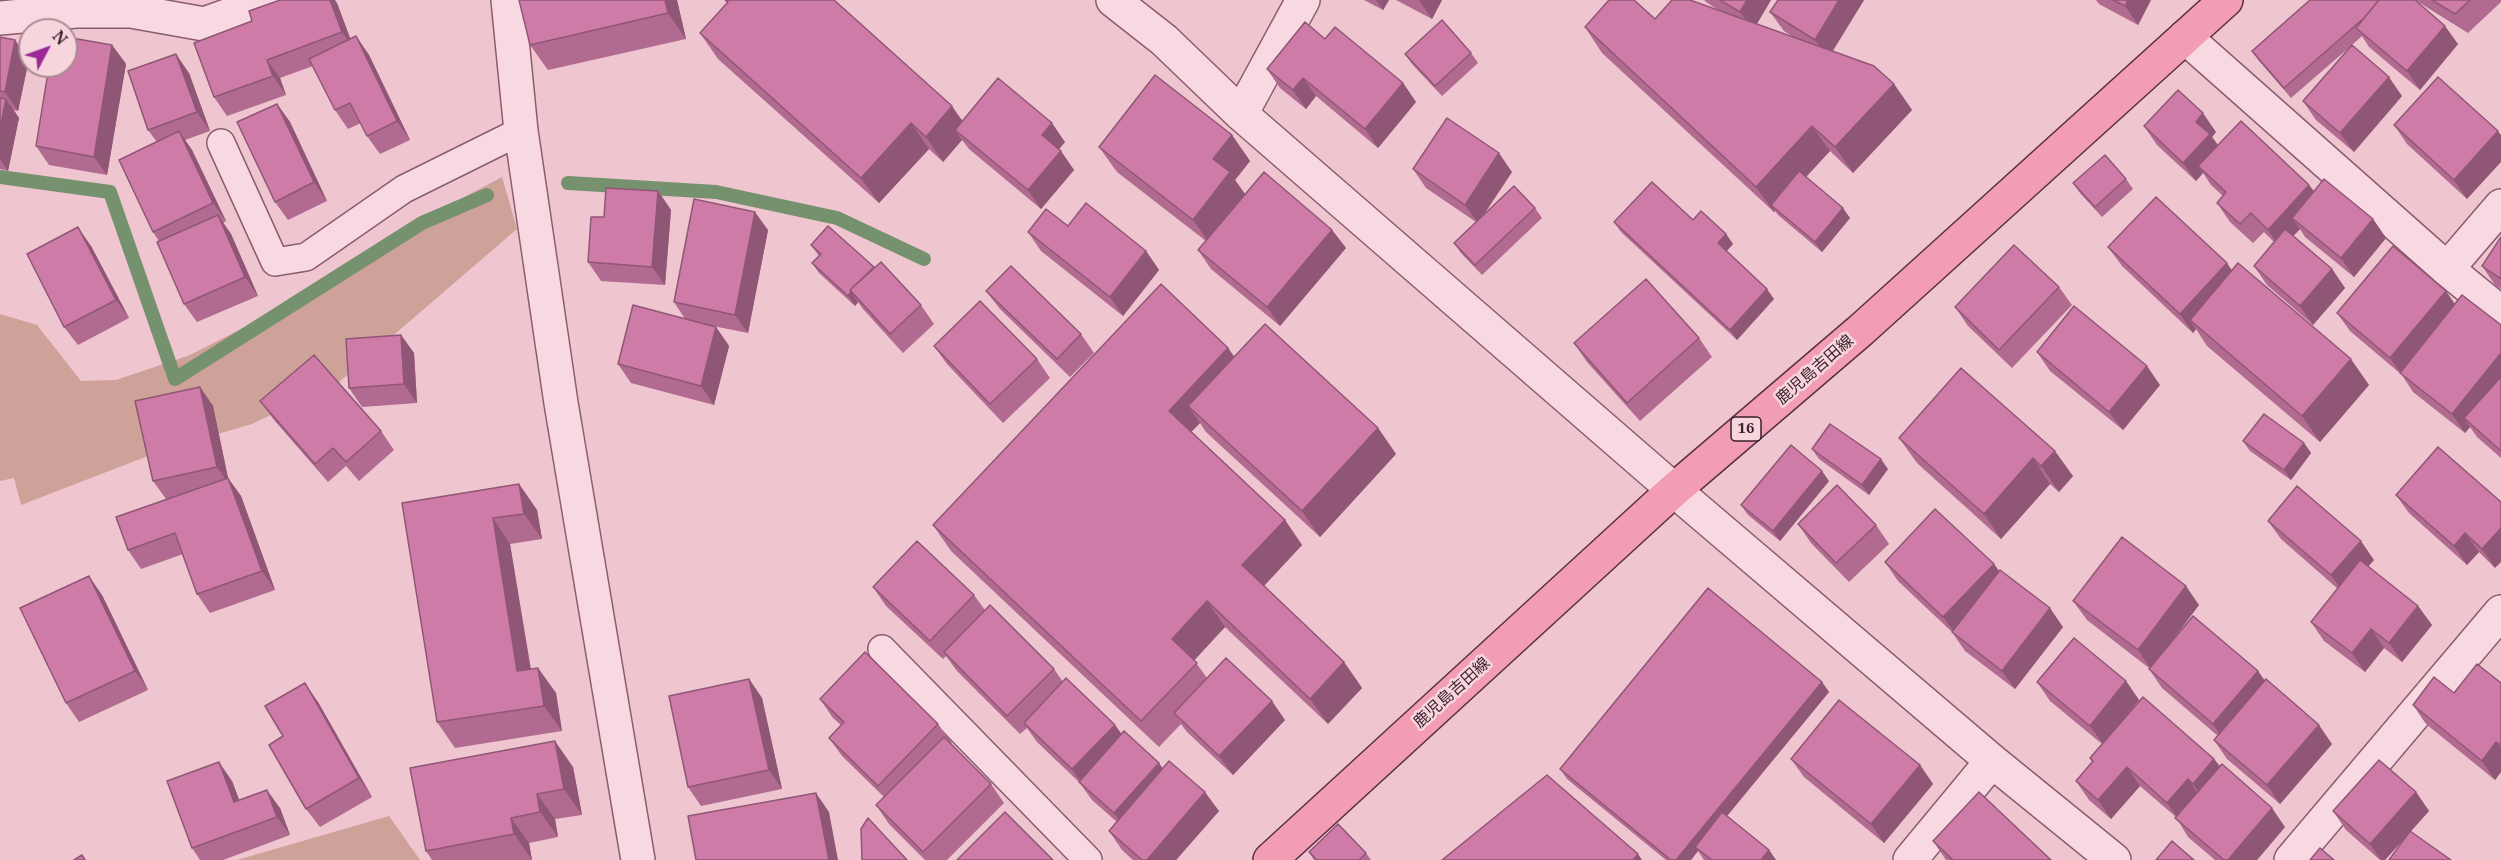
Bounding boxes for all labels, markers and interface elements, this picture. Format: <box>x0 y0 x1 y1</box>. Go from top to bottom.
north arrow <box>18 18 78 78</box>
text: N <box>48 26 73 49</box>
street label: 鹿児島吉田線 <box>1772 331 1858 409</box>
road number: 16 <box>1731 417 1761 441</box>
street label: 鹿児島吉田線 <box>1410 654 1494 732</box>

